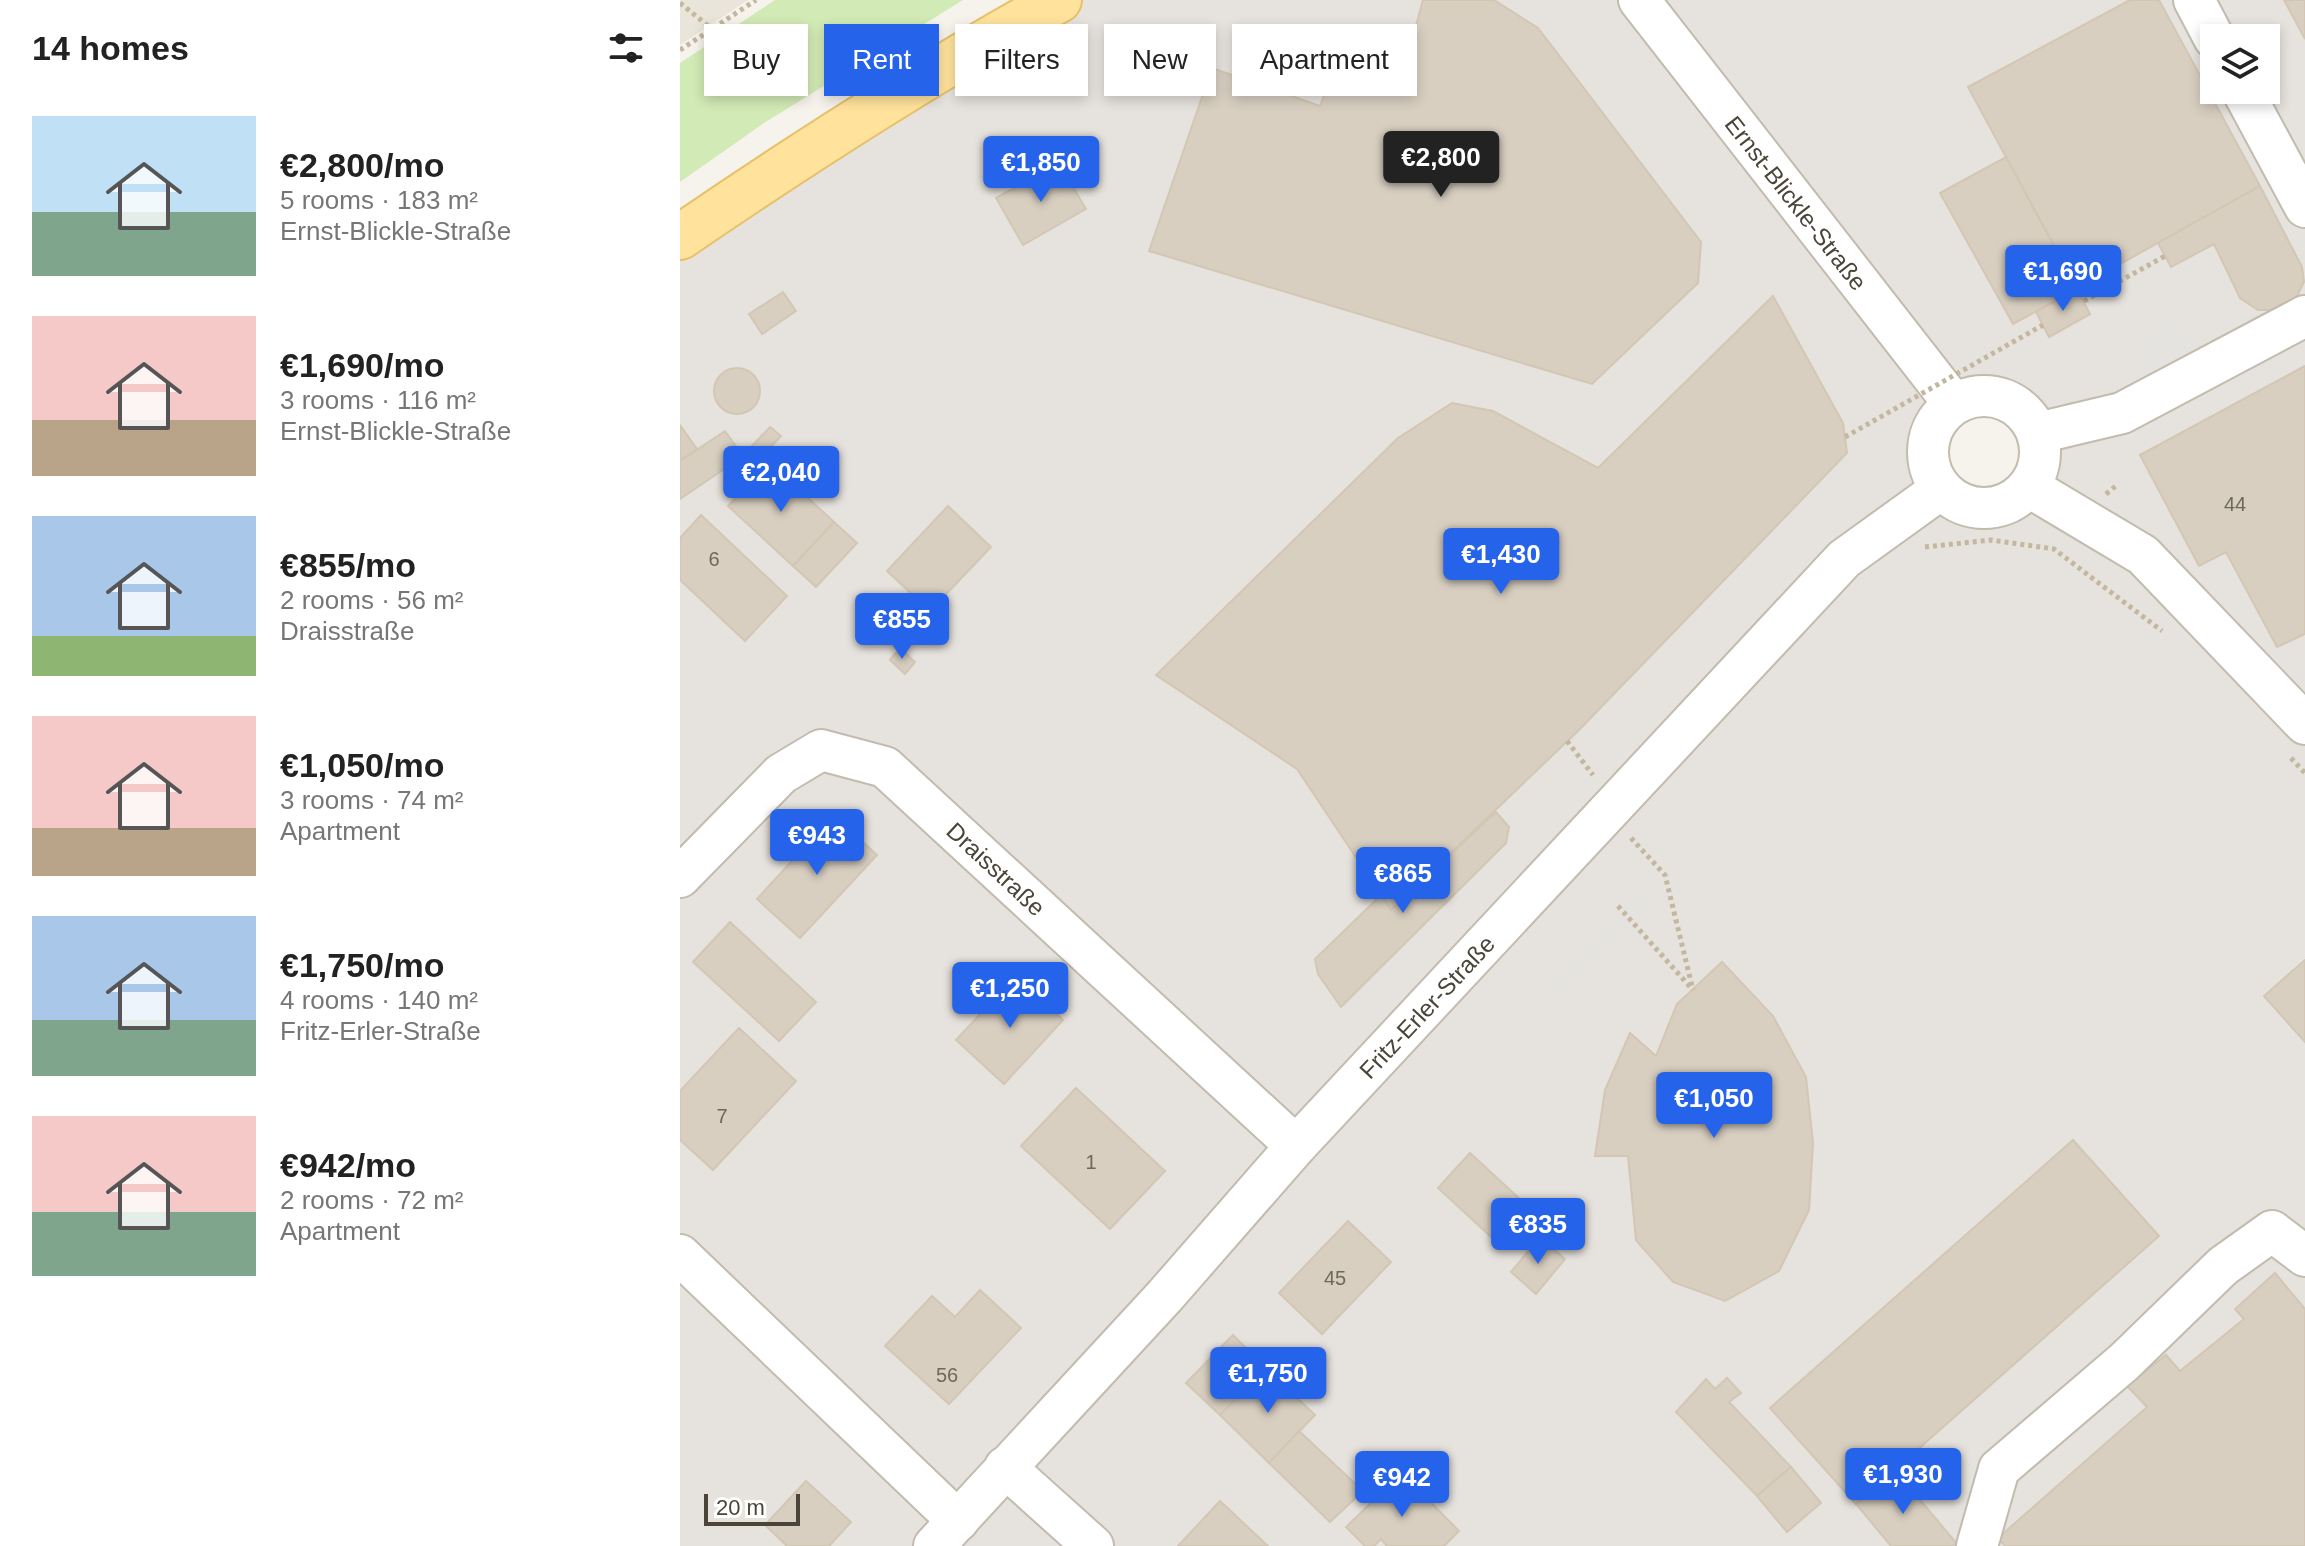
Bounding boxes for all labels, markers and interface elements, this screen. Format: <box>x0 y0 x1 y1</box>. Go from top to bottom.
chip: Buy <box>704 24 808 96</box>
chip: Rent <box>824 24 939 96</box>
chip: Filters <box>955 24 1088 96</box>
chip: New <box>1104 24 1216 96</box>
chip: Apartment <box>1232 24 1417 96</box>
map controls <box>2200 24 2280 104</box>
button: layers <box>2200 24 2280 104</box>
icon: filters <box>604 26 648 70</box>
text: 14 homes <box>32 29 189 67</box>
street label: Ernst-Blickle-Straße <box>1720 111 1872 295</box>
pin: €2,800 <box>1376 131 1506 199</box>
pin: €1,850 <box>976 136 1106 204</box>
text: €2,800 <box>1401 142 1481 172</box>
text: €2,800/mo <box>280 146 444 184</box>
text: €1,850 <box>1001 147 1081 177</box>
icon: home <box>96 148 192 244</box>
text: 5 rooms · 183 m² <box>280 185 478 215</box>
text: Ernst-Blickle-Straße <box>280 216 511 246</box>
pin: €1,690 <box>1998 245 2128 313</box>
text: €1,690 <box>2023 256 2103 286</box>
text: €1,690/mo <box>280 346 444 384</box>
icon: home <box>96 348 192 444</box>
text: 3 rooms · 116 m² <box>280 385 476 415</box>
text: Ernst-Blickle-Straße <box>280 416 511 446</box>
pin: €2,040 <box>716 446 846 514</box>
text: €2,040 <box>741 457 821 487</box>
house number: 44 <box>2224 493 2246 515</box>
pin: €1,430 <box>1436 528 1566 596</box>
text: €1,430 <box>1461 539 1541 569</box>
text: €855/mo <box>280 546 416 584</box>
icon: home <box>96 548 192 644</box>
house number: 6 <box>708 548 720 570</box>
text: 2 rooms · 56 m² <box>280 585 464 615</box>
pin: €855 <box>855 593 949 661</box>
text: €855 <box>873 604 931 634</box>
text: Draisstraße <box>280 616 414 646</box>
text: €1,050/mo <box>280 746 444 784</box>
icon: home <box>96 748 192 844</box>
text: 3 rooms · 74 m² <box>280 785 464 815</box>
pin: €943 <box>770 809 864 877</box>
text: Apartment <box>280 816 400 846</box>
street label: Draisstraße <box>941 817 1051 921</box>
text: €943 <box>788 820 846 850</box>
pin: €865 <box>1356 847 1450 915</box>
text: €865 <box>1374 858 1432 888</box>
street label: Fritz-Erler-Straße <box>1354 930 1500 1084</box>
text: €1,750/mo <box>280 946 444 984</box>
icon: home <box>96 948 192 1044</box>
pin: €1,250 <box>945 962 1075 1030</box>
text: €1,250 <box>970 973 1050 1003</box>
text: 4 rooms · 140 m² <box>280 985 478 1015</box>
text: Fritz-Erler-Straße <box>280 1016 481 1046</box>
pin: €1,050 <box>1649 1072 1779 1140</box>
text: €1,050 <box>1674 1083 1754 1113</box>
house number: 7 <box>716 1105 728 1127</box>
text: €942/mo <box>280 1146 416 1184</box>
icon: home <box>96 1148 192 1244</box>
house number: 1 <box>1085 1151 1097 1173</box>
text: 2 rooms · 72 m² <box>280 1185 464 1215</box>
pin: €835 <box>1491 1198 1585 1266</box>
text: €835 <box>1509 1209 1567 1239</box>
text: Apartment <box>280 1216 400 1246</box>
house number: 45 <box>1324 1267 1346 1289</box>
pin: €1,750 <box>1203 1347 1333 1415</box>
text: €1,750 <box>1228 1358 1308 1388</box>
house number: 56 <box>936 1364 958 1386</box>
pin: €1,930 <box>1838 1448 1968 1516</box>
pin: €942 <box>1355 1451 1449 1519</box>
text: €1,930 <box>1863 1459 1943 1489</box>
text: €942 <box>1373 1462 1431 1492</box>
scale bar <box>704 1490 800 1526</box>
text: 20 m <box>716 1495 765 1520</box>

